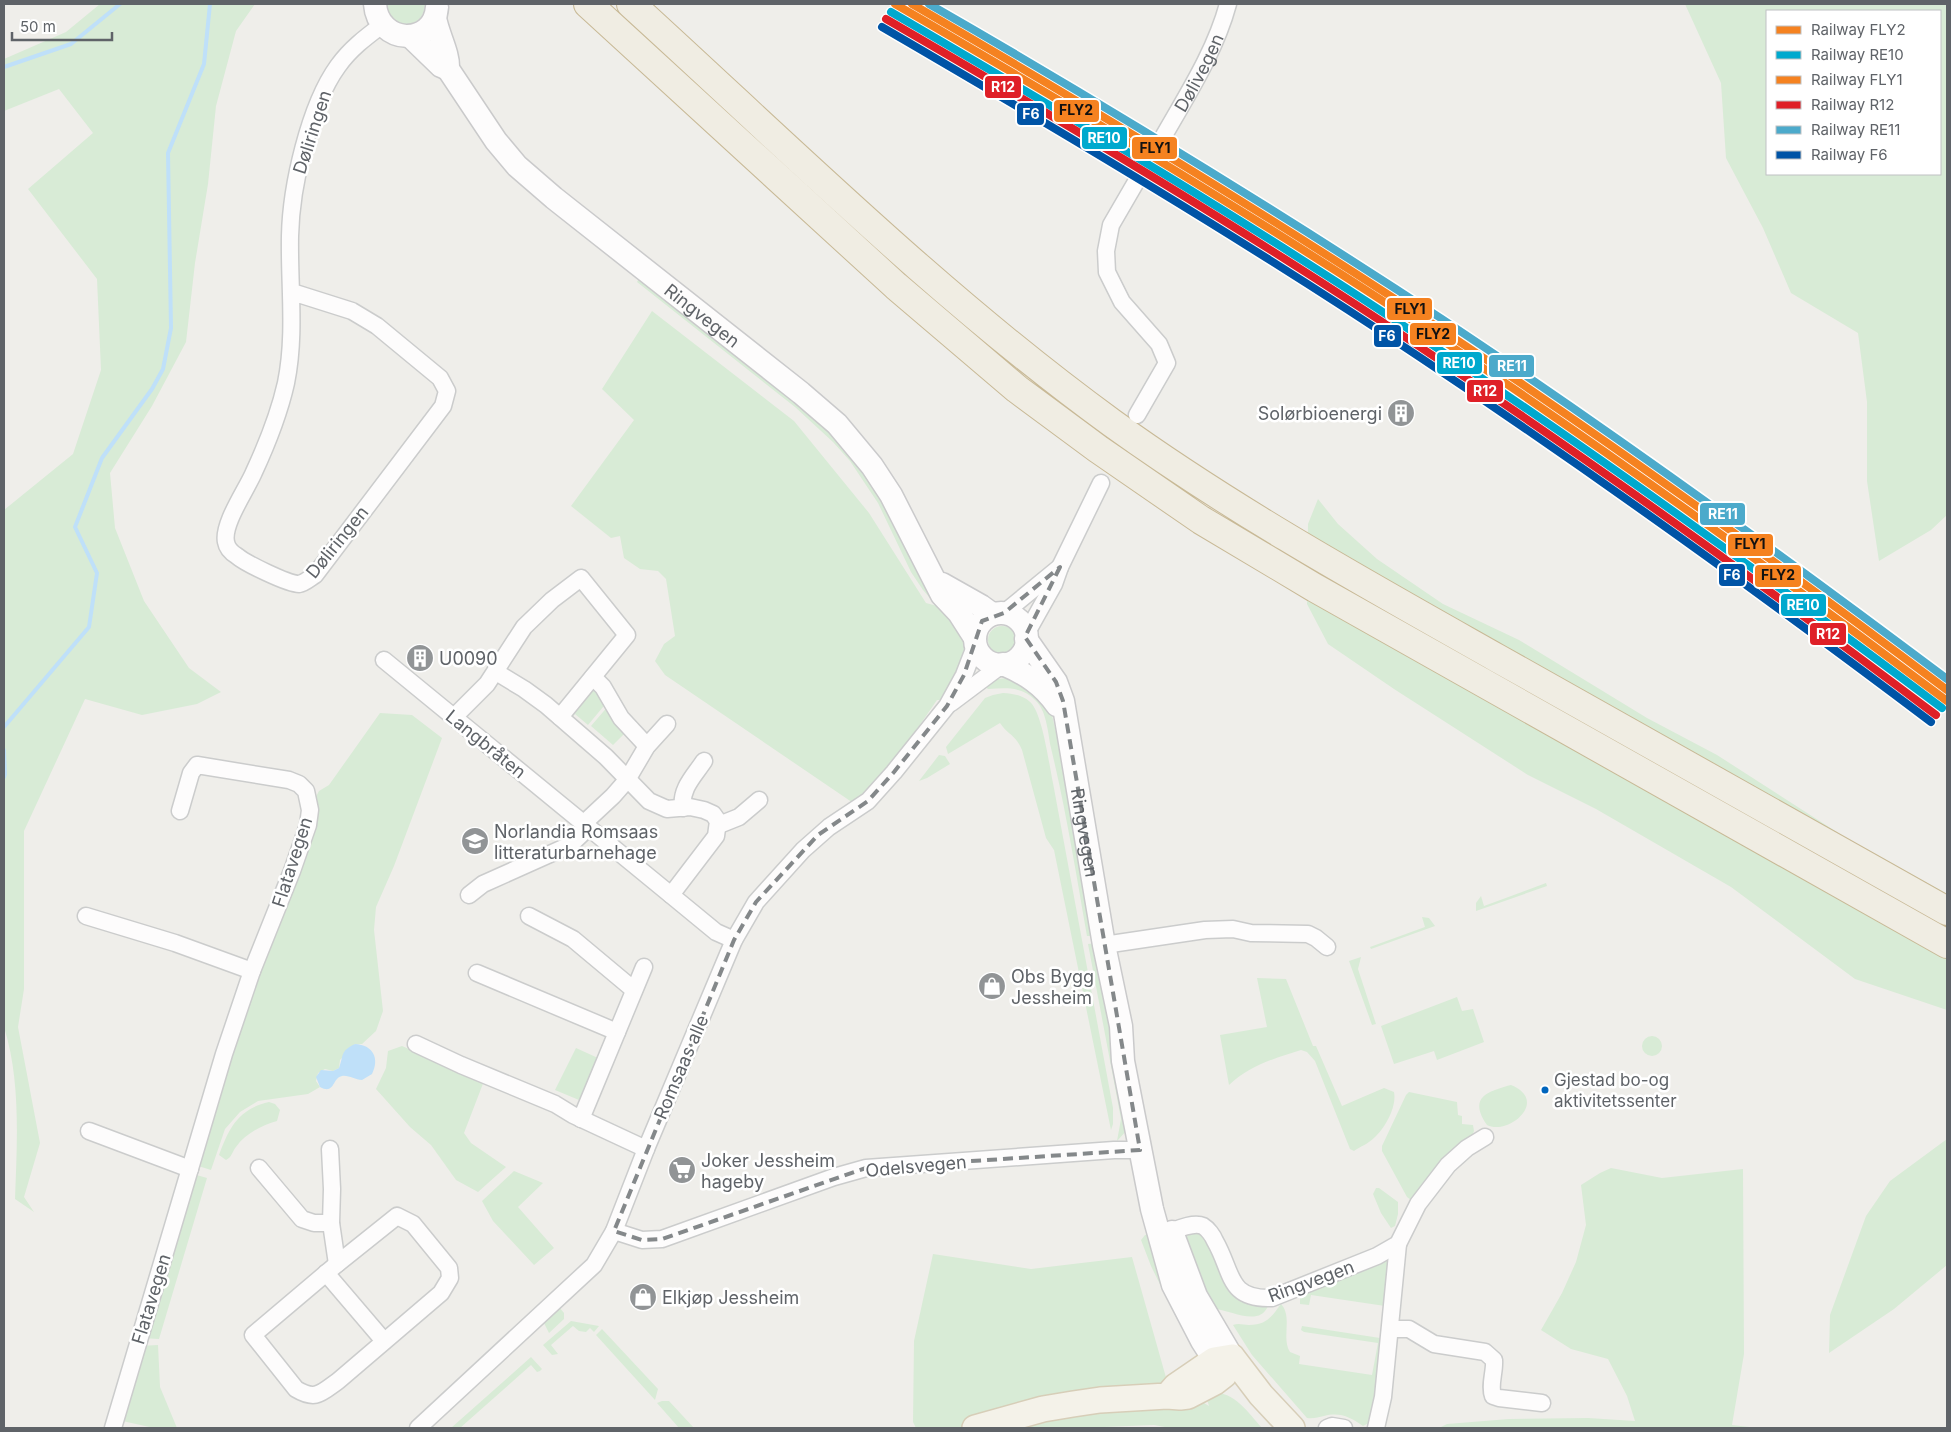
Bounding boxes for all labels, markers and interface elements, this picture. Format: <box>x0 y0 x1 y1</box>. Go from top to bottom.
scale bar <box>12 10 112 42</box>
legend <box>1766 10 1941 175</box>
text: 50 m <box>20 17 56 36</box>
text: Railway FLY2 <box>1811 20 1906 39</box>
street label: Dølivegen <box>1170 30 1227 115</box>
text: Railway RE10 <box>1811 45 1904 64</box>
text: Railway FLY1 <box>1811 70 1903 89</box>
line badge: R12 <box>984 75 1022 99</box>
text: R12 <box>991 78 1015 95</box>
street label: Døliringen <box>289 88 335 176</box>
text: Railway R12 <box>1811 95 1894 114</box>
line badge: FLY2 <box>1053 99 1100 123</box>
text: FLY2 <box>1059 101 1093 118</box>
line badge: F6 <box>1016 102 1045 126</box>
text: F6 <box>1022 105 1040 122</box>
text: Railway RE11 <box>1811 120 1900 139</box>
line badge: RE10 <box>1081 126 1128 150</box>
text: RE10 <box>1087 129 1121 146</box>
line badge: FLY1 <box>1131 136 1178 160</box>
text: FLY1 <box>1139 139 1171 156</box>
text: Railway F6 <box>1811 145 1888 164</box>
street label: Ringvegen <box>661 279 744 351</box>
line badge: FLY1 <box>1386 297 1433 321</box>
text: FLY1 <box>1394 300 1426 317</box>
line badge: FLY2 <box>1409 322 1457 346</box>
line badge: F6 <box>1373 324 1402 348</box>
text: FLY2 <box>1416 325 1450 342</box>
text: F6 <box>1378 327 1396 344</box>
line badge: RE10 <box>1436 351 1483 375</box>
text: RE10 <box>1442 354 1476 371</box>
line badge: RE11 <box>1488 354 1535 378</box>
text: RE11 <box>1497 357 1527 374</box>
line badge: R12 <box>1466 379 1504 403</box>
text: R12 <box>1473 382 1497 399</box>
building icon: Solørbioenergi <box>1386 398 1416 428</box>
place label: Solørbioenergi <box>1258 403 1382 424</box>
street label: Døliringen <box>302 502 372 582</box>
line badge: RE11 <box>1699 502 1746 526</box>
text: RE11 <box>1708 505 1738 522</box>
line badge: FLY1 <box>1727 533 1774 557</box>
text: FLY1 <box>1734 535 1766 552</box>
line badge: F6 <box>1718 563 1746 587</box>
line badge: FLY2 <box>1754 564 1802 588</box>
text: F6 <box>1723 566 1741 583</box>
text: FLY2 <box>1761 566 1795 583</box>
line badge: RE10 <box>1780 593 1827 617</box>
text: RE10 <box>1786 596 1820 613</box>
line badge: R12 <box>1809 622 1847 646</box>
text: R12 <box>1816 625 1840 642</box>
building icon: U0090 <box>405 643 435 673</box>
place label: U0090 <box>439 648 498 669</box>
street label: Langbråten <box>442 705 530 783</box>
street label: Ringvegen <box>1067 786 1103 879</box>
street label: Flatavegen <box>268 814 316 910</box>
place label: Norlandia Romsaas litteraturbarnehage <box>494 821 658 863</box>
school or university icon: Norlandia Romsaas litteraturbarnehage <box>460 826 490 856</box>
place label: Obs Bygg Jessheim <box>1011 966 1094 1008</box>
shop icon: Obs Bygg Jessheim <box>977 971 1007 1001</box>
street label: Romsaas alle <box>650 1012 712 1122</box>
place label: Gjestad bo-og aktivitetssenter <box>1554 1070 1677 1111</box>
marker: Gjestad bo-og aktivitetssenter <box>1540 1085 1550 1095</box>
place label: Joker Jessheim hageby <box>701 1150 835 1192</box>
street label: Odelsvegen <box>864 1151 968 1181</box>
supermarket icon: Joker Jessheim hageby <box>667 1155 697 1185</box>
street label: Flatavegen <box>127 1251 175 1347</box>
street label: Ringvegen <box>1265 1256 1357 1306</box>
shop icon: Elkjøp Jessheim <box>628 1282 658 1312</box>
place label: Elkjøp Jessheim <box>662 1287 799 1308</box>

